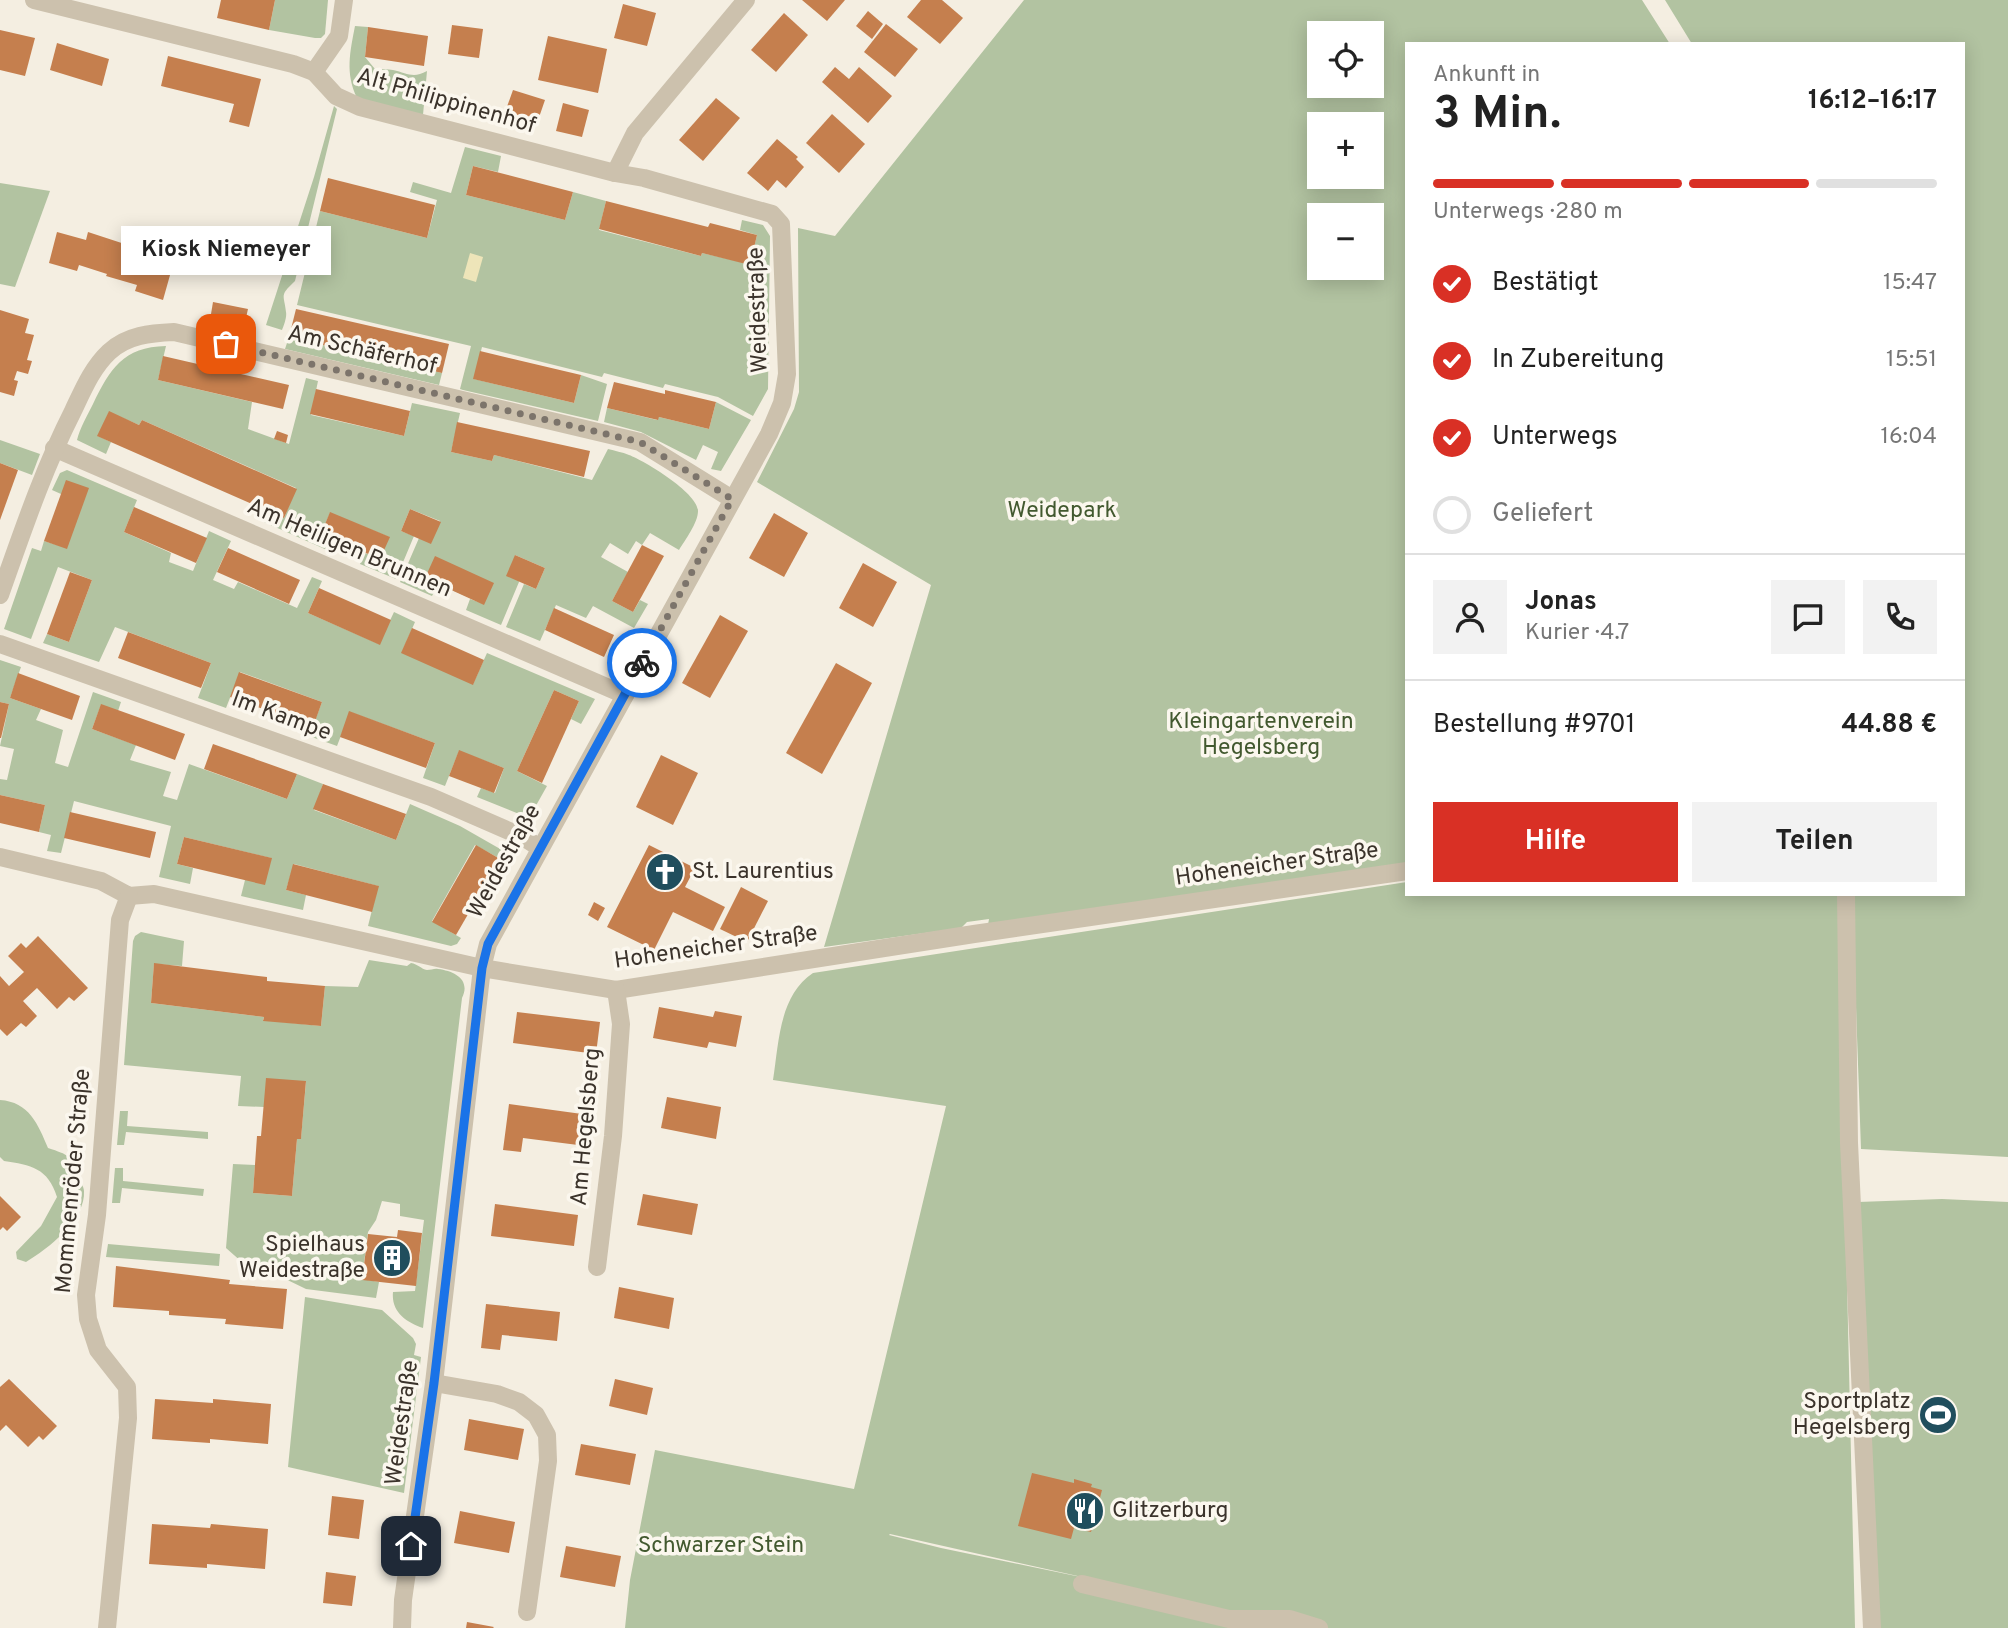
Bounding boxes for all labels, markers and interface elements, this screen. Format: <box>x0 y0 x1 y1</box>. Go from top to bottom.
map controls <box>1307 21 1384 280</box>
button: locate <box>1307 21 1384 98</box>
text: Ankunft in <box>1433 61 1540 90</box>
street label: Alt Philippinenhof <box>353 63 539 142</box>
text: 16:12–16:17 <box>1808 85 1937 118</box>
text: 3 Min. <box>1433 86 1561 145</box>
button: + <box>1307 112 1384 189</box>
text: Unterwegs · 280 m <box>1433 198 1623 227</box>
button: − <box>1307 203 1384 280</box>
callout: Kiosk Niemeyer <box>121 225 331 274</box>
text: Kiosk Niemeyer <box>141 236 311 265</box>
street label: Weidestraße <box>742 246 776 374</box>
icon: check <box>1433 265 1471 303</box>
text: Bestätigt <box>1492 267 1599 300</box>
text: 15:47 <box>1883 269 1937 298</box>
pin <box>196 314 256 374</box>
street label: Am Schäferhof <box>284 320 440 382</box>
icon: bag <box>207 325 245 363</box>
icon: check <box>1433 342 1471 380</box>
text: In Zubereitung <box>1492 344 1664 377</box>
text: 15:51 <box>1886 346 1937 375</box>
icon: check <box>1433 419 1471 457</box>
text: Unterwegs <box>1492 421 1618 454</box>
text: 16:04 <box>1880 423 1937 452</box>
street label: Am Heiligen Brunnen <box>242 493 456 605</box>
park label: Weidepark <box>1007 497 1117 526</box>
text: Geliefert <box>1492 498 1593 531</box>
button: person <box>1433 580 1507 654</box>
button: chat <box>1771 580 1845 654</box>
button: phone <box>1863 580 1937 654</box>
text: Jonas <box>1525 586 1597 619</box>
text: Kurier · 4.7 <box>1525 619 1629 648</box>
courier <box>607 628 677 698</box>
icon: bike <box>623 644 661 682</box>
street label: Im Kampe <box>227 686 335 748</box>
park label: Kleingartenverein Hegelsberg <box>1168 708 1354 763</box>
text: Bestellung #9701 <box>1433 709 1635 742</box>
text: 44.88 € <box>1842 709 1937 742</box>
street label: Weidestraße <box>462 800 548 924</box>
button: Hilfe <box>1433 802 1678 882</box>
button: Teilen <box>1692 802 1937 882</box>
street label: Hoheneicher Straße <box>1173 836 1381 894</box>
church icon: St. Laurentius <box>644 851 686 893</box>
place label: St. Laurentius <box>692 858 834 887</box>
street label: Hoheneicher Straße <box>612 919 820 977</box>
street label: Am Hegelsberg <box>566 1047 608 1207</box>
street label: Mommenröder Straße <box>50 1067 98 1295</box>
place label: Spielhaus Weidestraße <box>239 1231 365 1286</box>
building icon: Spielhaus Weidestraße <box>371 1237 413 1279</box>
street label: Weidestraße <box>380 1359 426 1487</box>
place label: Sportplatz Hegelsberg <box>1793 1388 1911 1443</box>
sports icon: Sportplatz Hegelsberg <box>1917 1394 1959 1436</box>
restaurant icon: Glitzerburg <box>1064 1490 1106 1532</box>
place label: Glitzerburg <box>1112 1497 1228 1526</box>
pin <box>381 1516 441 1576</box>
icon: home <box>392 1527 430 1565</box>
park label: Schwarzer Stein <box>638 1532 804 1561</box>

